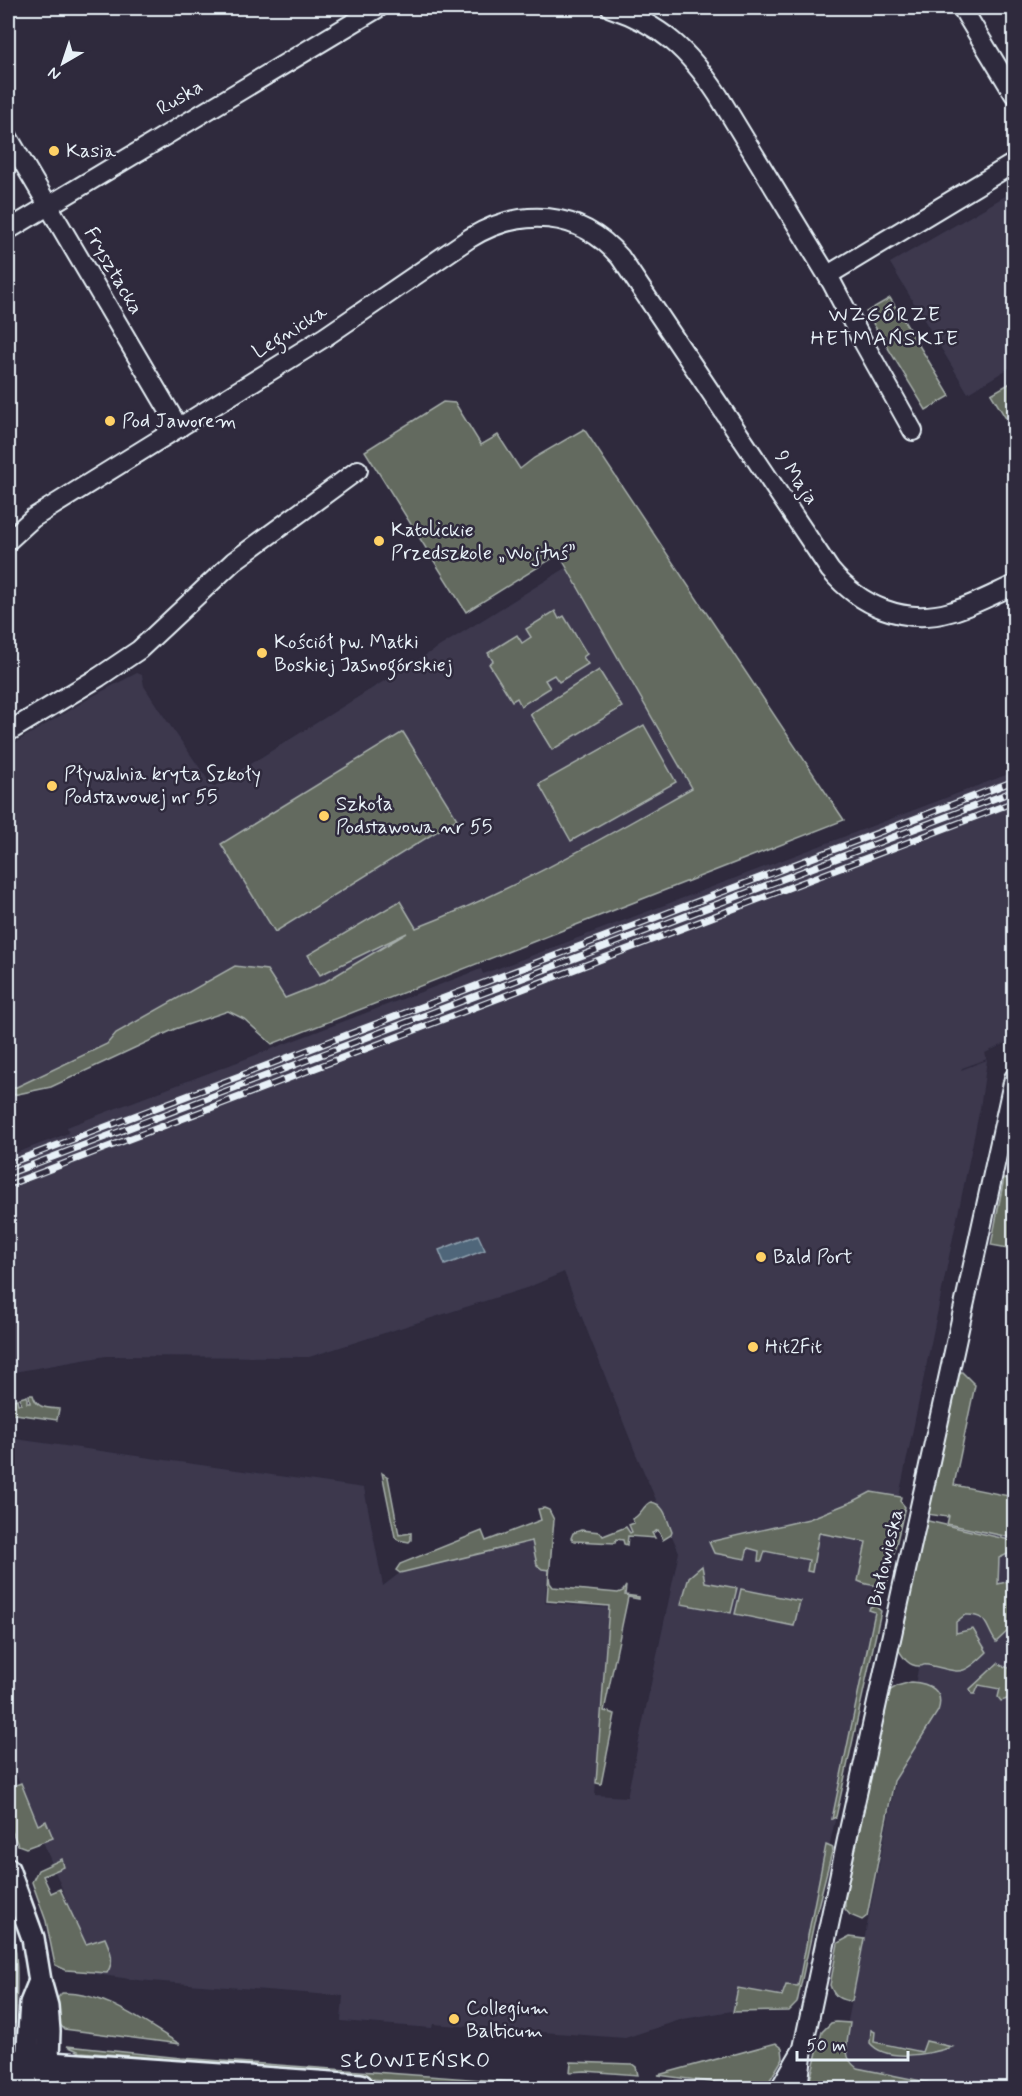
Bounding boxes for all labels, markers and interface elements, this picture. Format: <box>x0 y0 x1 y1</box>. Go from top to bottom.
north arrow <box>33 33 93 93</box>
text: N <box>44 62 65 85</box>
street label: Ruska <box>152 74 208 122</box>
place label: Kasia <box>66 138 117 165</box>
marker: Kasia <box>47 144 61 158</box>
street label: Frysztacka <box>77 222 149 320</box>
street label: Legnicka <box>248 298 334 367</box>
district label: WZGÓRZE HETMAŃSKIE <box>810 301 960 353</box>
place label: Pod Jaworem <box>122 408 236 435</box>
marker: Pod Jaworem <box>103 414 117 428</box>
street label: 9 Maja <box>768 445 824 511</box>
place label: Katolickie Przedszkole „Wojtuś” <box>391 517 576 567</box>
marker: Katolickie Przedszkole „Wojtuś” <box>372 534 386 548</box>
place label: Kościół pw. Matki Boskiej Jasnogórskiej <box>274 629 453 681</box>
marker: Kościół pw. Matki Boskiej Jasnogórskiej <box>255 646 269 660</box>
place label: Pływalnia kryta Szkoły Podstawowej nr 55 <box>64 761 261 811</box>
marker: Pływalnia kryta Szkoły Podstawowej nr 55 <box>45 779 59 793</box>
place label: Szkoła Podstawowa nr 55 <box>336 791 492 841</box>
marker: Szkoła Podstawowa nr 55 <box>317 809 331 823</box>
place label: Bald Port <box>773 1244 852 1271</box>
marker: Bald Port <box>754 1250 768 1264</box>
place label: Hit2Fit <box>765 1334 822 1361</box>
marker: Hit2Fit <box>746 1340 760 1354</box>
street label: Białowieska <box>862 1507 910 1609</box>
place label: Collegium Balticum <box>466 1995 549 2045</box>
marker: Collegium Balticum <box>447 2012 461 2026</box>
scale bar <box>797 2024 908 2062</box>
text: 50 m <box>806 2034 846 2058</box>
district label: SŁOWIEŃSKO <box>340 2047 492 2075</box>

